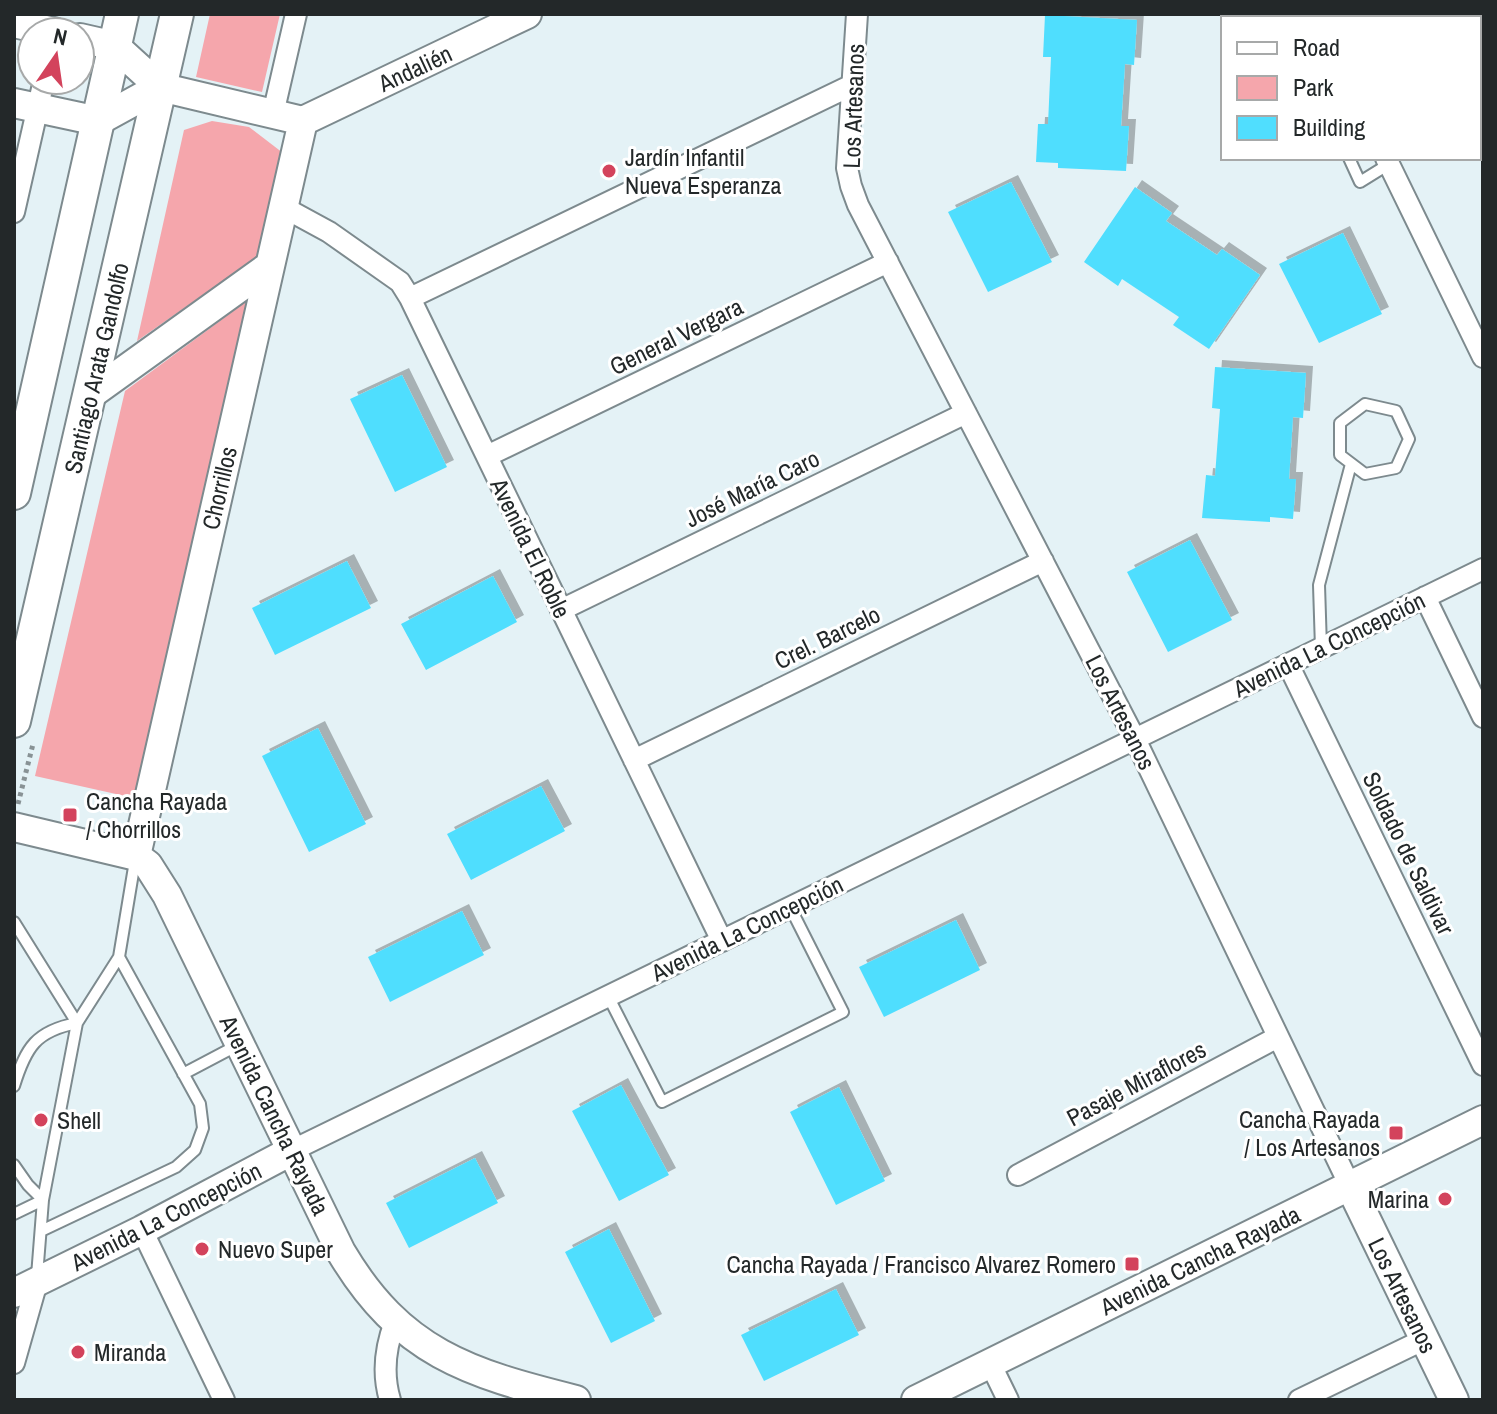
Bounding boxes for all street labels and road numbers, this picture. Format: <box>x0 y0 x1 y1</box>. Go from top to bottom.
street label: Andalién <box>372 37 457 99</box>
street label: Los Artesanos <box>835 43 871 169</box>
street label: Santiago Arata Gandolfo <box>56 259 136 477</box>
street label: General Vergara <box>604 290 748 382</box>
street label: José María Caro <box>680 442 824 534</box>
street label: Chorrillos <box>194 443 244 533</box>
street label: Avenida El Roble <box>483 472 579 623</box>
street label: Avenida La Concepción <box>1227 584 1430 705</box>
street label: Crel. Barcelo <box>769 598 885 676</box>
street label: Los Artesanos <box>1078 649 1164 775</box>
street label: Soldado de Saldivar <box>1356 766 1462 940</box>
street label: Avenida La Concepción <box>645 868 848 989</box>
street label: Avenida Cancha Rayada <box>212 1009 337 1220</box>
street label: Pasaje Miraflores <box>1061 1033 1211 1133</box>
street label: Avenida La Concepción <box>64 1154 267 1278</box>
street label: Avenida Cancha Rayada <box>1094 1198 1305 1323</box>
street label: Los Artesanos <box>1361 1232 1445 1358</box>

